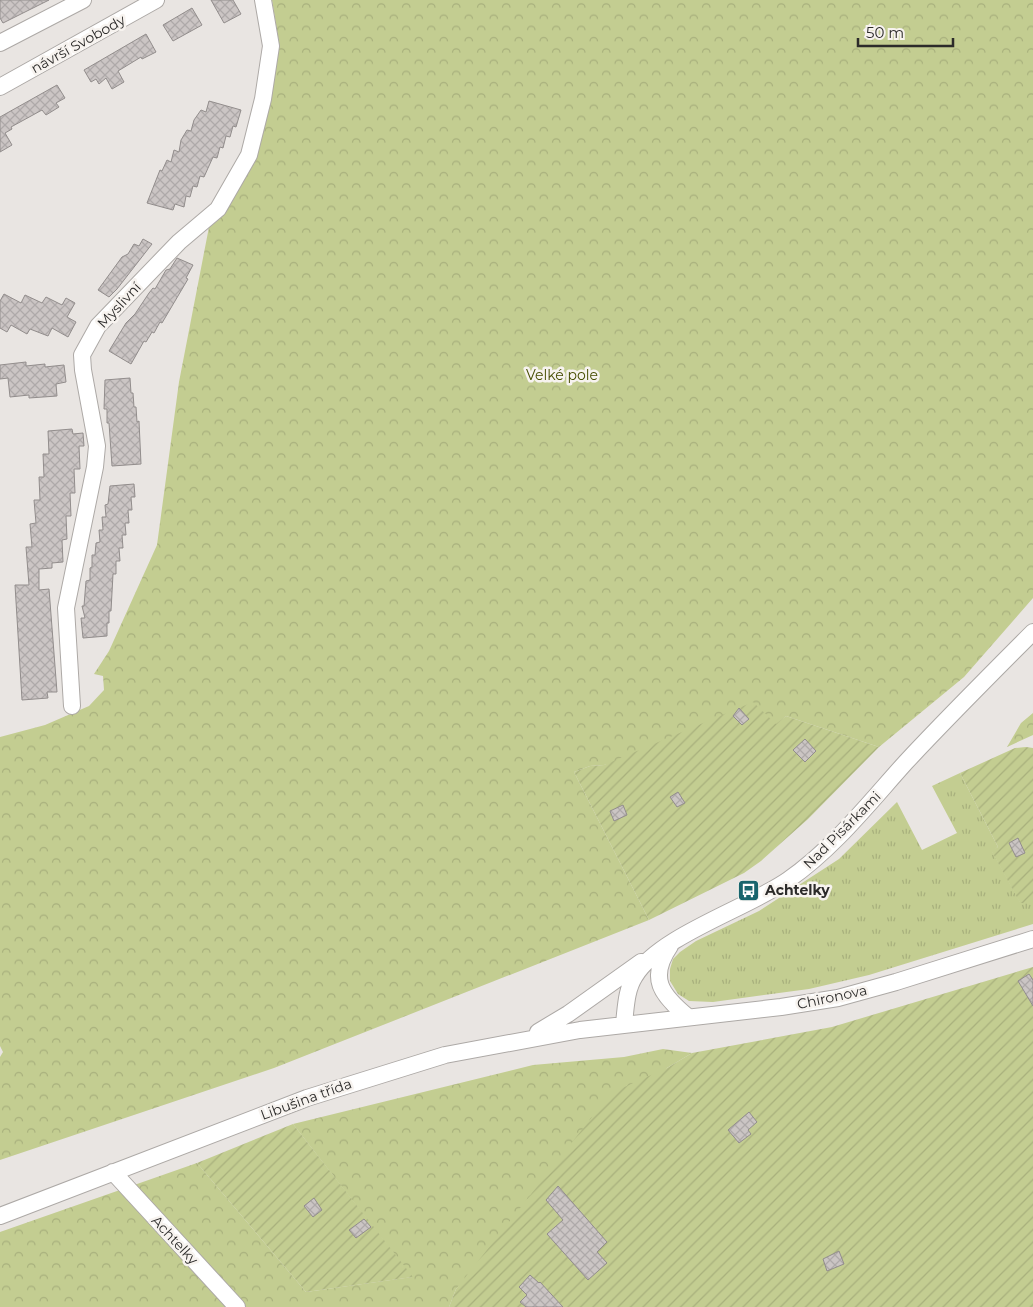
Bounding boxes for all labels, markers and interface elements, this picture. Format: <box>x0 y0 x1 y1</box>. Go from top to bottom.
street label: návrší Svobody <box>28 10 129 77</box>
scale bar <box>858 15 953 47</box>
text: 50 m <box>866 23 904 42</box>
street label: Myslivní <box>93 277 146 332</box>
park label: Velké pole <box>526 366 598 384</box>
street label: Nad Pisárkami <box>799 787 885 873</box>
bus stop icon: Achtelky <box>737 878 761 902</box>
place label: Achtelky <box>764 881 830 899</box>
street label: Chironova <box>795 981 869 1013</box>
street label: Libušina třída <box>258 1074 354 1124</box>
street label: Achtelky <box>148 1212 202 1269</box>

